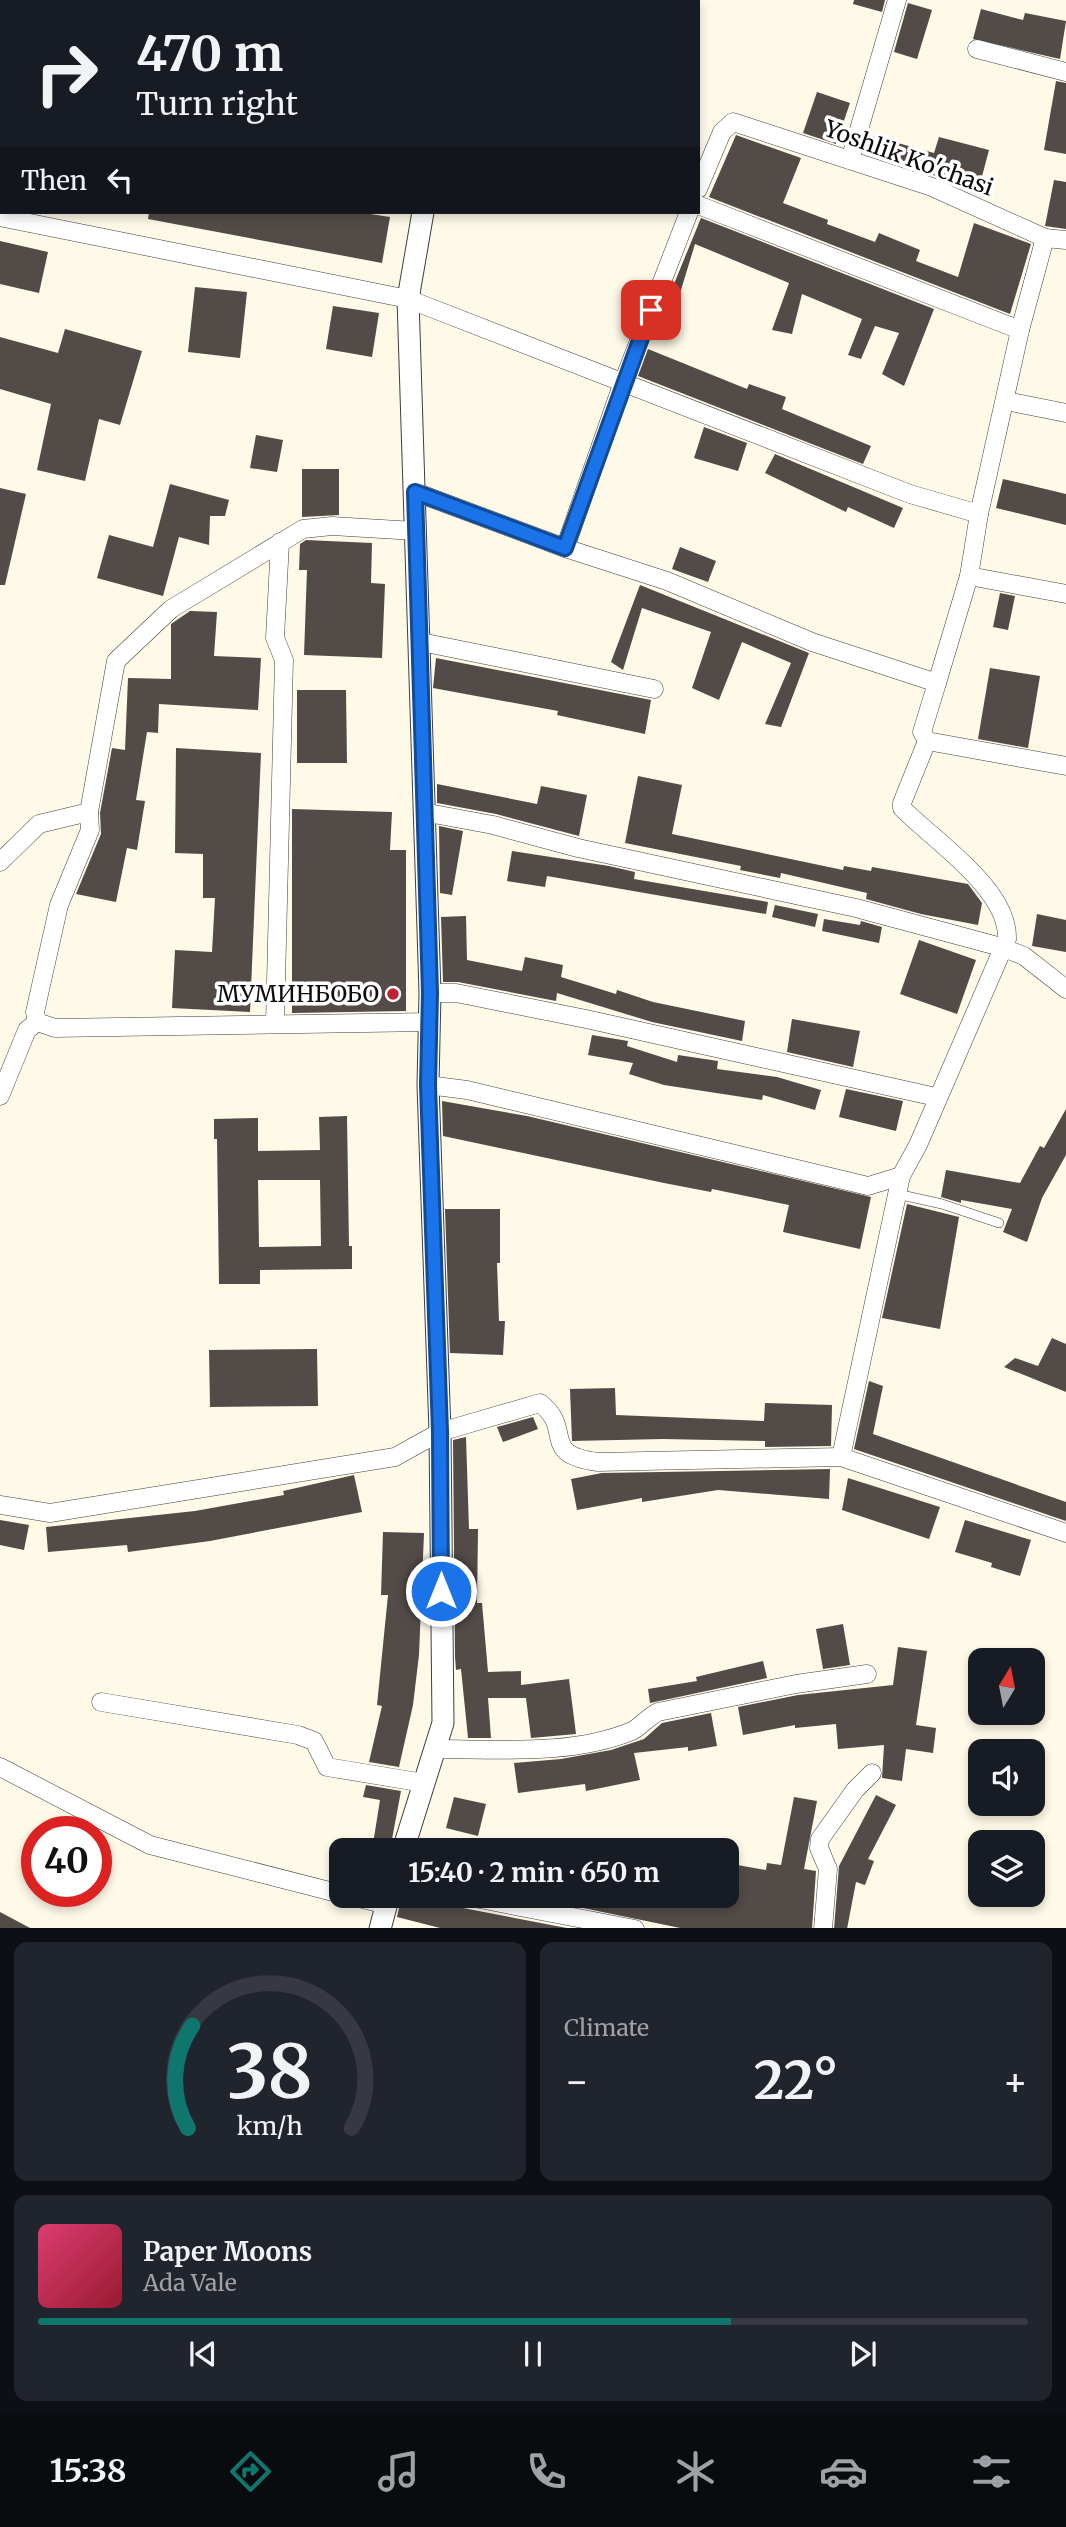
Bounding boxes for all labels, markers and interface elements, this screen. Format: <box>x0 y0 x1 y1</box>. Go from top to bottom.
text: 470 m <box>136 23 283 84</box>
icon: right <box>21 28 112 119</box>
text: Turn right <box>136 84 298 124</box>
street label: Yoshlik Ko'chasi <box>820 113 998 202</box>
icon: left <box>101 161 139 199</box>
text: Then <box>21 164 87 197</box>
pin <box>621 280 681 340</box>
icon: arrive <box>632 291 670 329</box>
place label: МУМИНБОБО <box>217 979 379 1008</box>
marker: МУМИНБОБО <box>385 986 401 1002</box>
position arrow <box>404 1554 478 1628</box>
north arrow <box>968 1648 1045 1726</box>
map controls <box>968 1648 1045 1907</box>
button: sound <box>968 1739 1045 1816</box>
speed limit sign: 40 <box>21 1816 112 1907</box>
button: layers <box>968 1830 1045 1907</box>
text: 15:40 · 2 min · 650 m <box>408 1856 660 1889</box>
text: Climate <box>564 2013 649 2042</box>
text: 38 <box>227 2026 313 2118</box>
text: 22° <box>754 2048 838 2113</box>
text: − <box>564 2058 589 2105</box>
text: + <box>1003 2058 1028 2105</box>
text: km/h <box>237 2109 303 2141</box>
text: Paper Moons <box>143 2235 312 2268</box>
text: Ada Vale <box>143 2268 237 2297</box>
icon: previous <box>184 2335 222 2373</box>
icon: pause <box>514 2335 552 2373</box>
icon: next <box>844 2335 882 2373</box>
icon: directions <box>226 2447 275 2496</box>
icon: music <box>374 2447 423 2496</box>
icon: phone <box>522 2447 571 2496</box>
icon: climate <box>671 2447 720 2496</box>
icon: car <box>819 2447 868 2496</box>
icon: filters <box>967 2447 1016 2496</box>
text: 15:38 <box>50 2451 127 2491</box>

